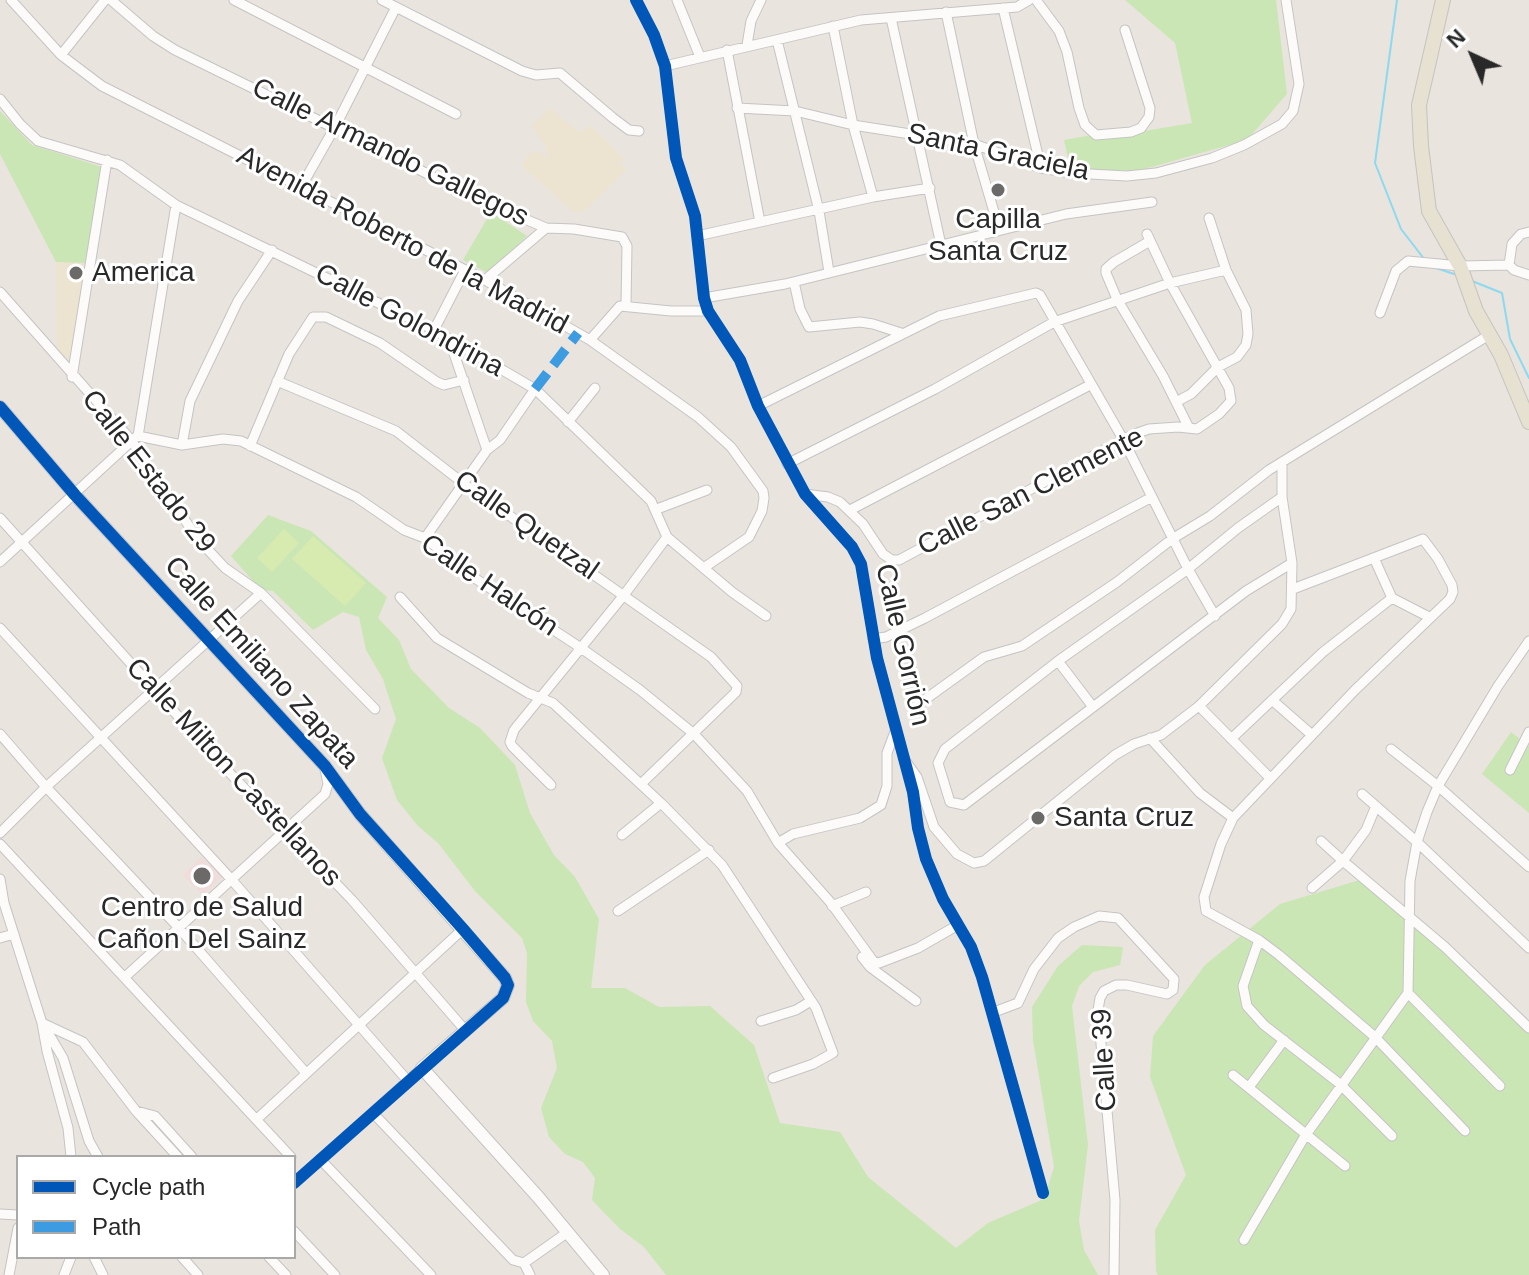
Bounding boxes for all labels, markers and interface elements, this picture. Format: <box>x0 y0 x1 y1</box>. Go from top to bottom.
north arrow <box>1433 16 1513 96</box>
text: N <box>1442 24 1470 53</box>
street label: Calle Armando Gallegos <box>246 71 534 235</box>
street label: Santa Graciela <box>904 117 1092 189</box>
street label: Avenida Roberto de la Madrid <box>231 139 573 343</box>
marker: Capilla Santa Cruz <box>989 181 1007 199</box>
place label: Capilla Santa Cruz <box>928 203 1068 269</box>
place label: America <box>92 256 195 290</box>
street label: Calle Golondrina <box>309 257 509 385</box>
marker: America <box>67 264 85 282</box>
street label: Calle Estado 29 <box>74 384 222 560</box>
street label: Calle San Clemente <box>912 421 1150 563</box>
street label: Calle Quetzal <box>448 464 604 588</box>
street label: Calle Halcón <box>414 528 564 644</box>
street label: Calle Emiliano Zapata <box>157 550 365 776</box>
street label: Calle Gorrión <box>867 561 937 729</box>
street label: Calle Milton Castellanos <box>118 652 348 894</box>
place label: Santa Cruz <box>1054 801 1194 835</box>
marker: Santa Cruz <box>1029 809 1047 827</box>
marker: Centro de Salud Cañon Del Sainz <box>191 865 213 887</box>
place label: Centro de Salud Cañon Del Sainz <box>97 891 307 957</box>
street label: Calle 39 <box>1086 1008 1124 1112</box>
legend <box>16 1155 296 1259</box>
text: Cycle path <box>92 1173 205 1200</box>
text: Path <box>92 1213 141 1240</box>

